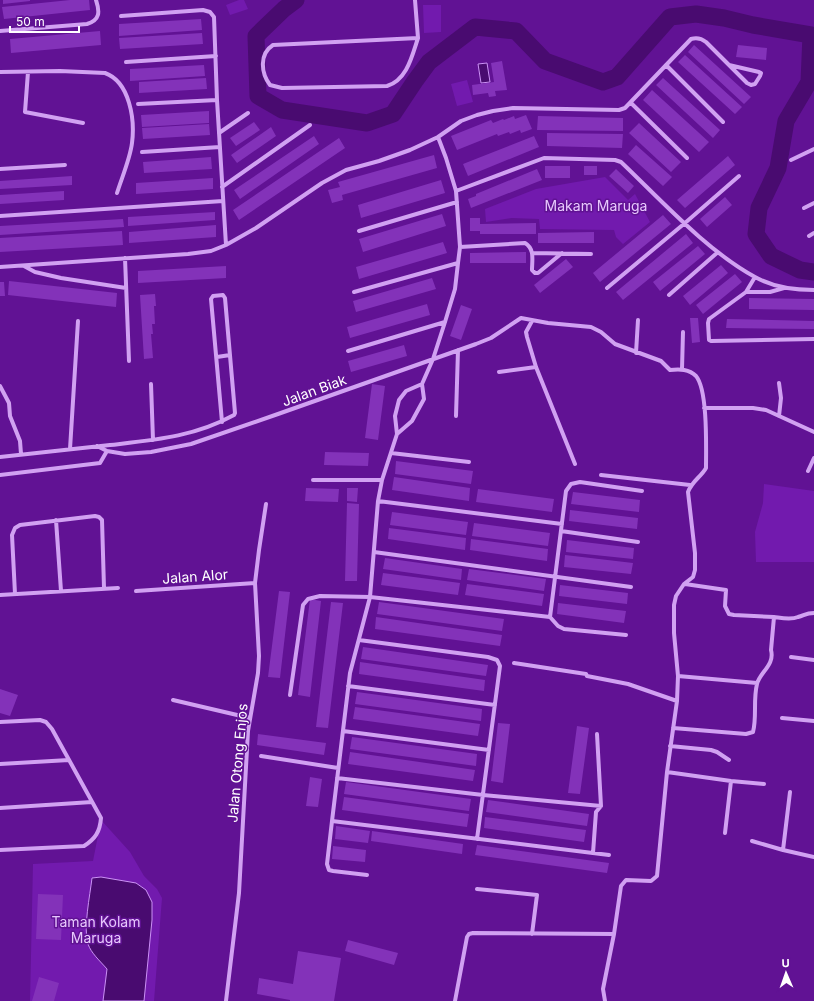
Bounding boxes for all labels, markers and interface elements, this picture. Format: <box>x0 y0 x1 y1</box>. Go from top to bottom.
scale bar <box>10 8 79 34</box>
text: 50 m <box>16 14 45 29</box>
park label: Makam Maruga <box>545 197 647 214</box>
street label: Jalan Biak <box>279 370 349 410</box>
street label: Jalan Alor <box>161 565 229 587</box>
street label: Jalan Otong Enjos <box>223 703 251 823</box>
park label: Taman Kolam Maruga <box>52 913 140 946</box>
north arrow <box>766 953 806 993</box>
text: U <box>781 956 790 970</box>

